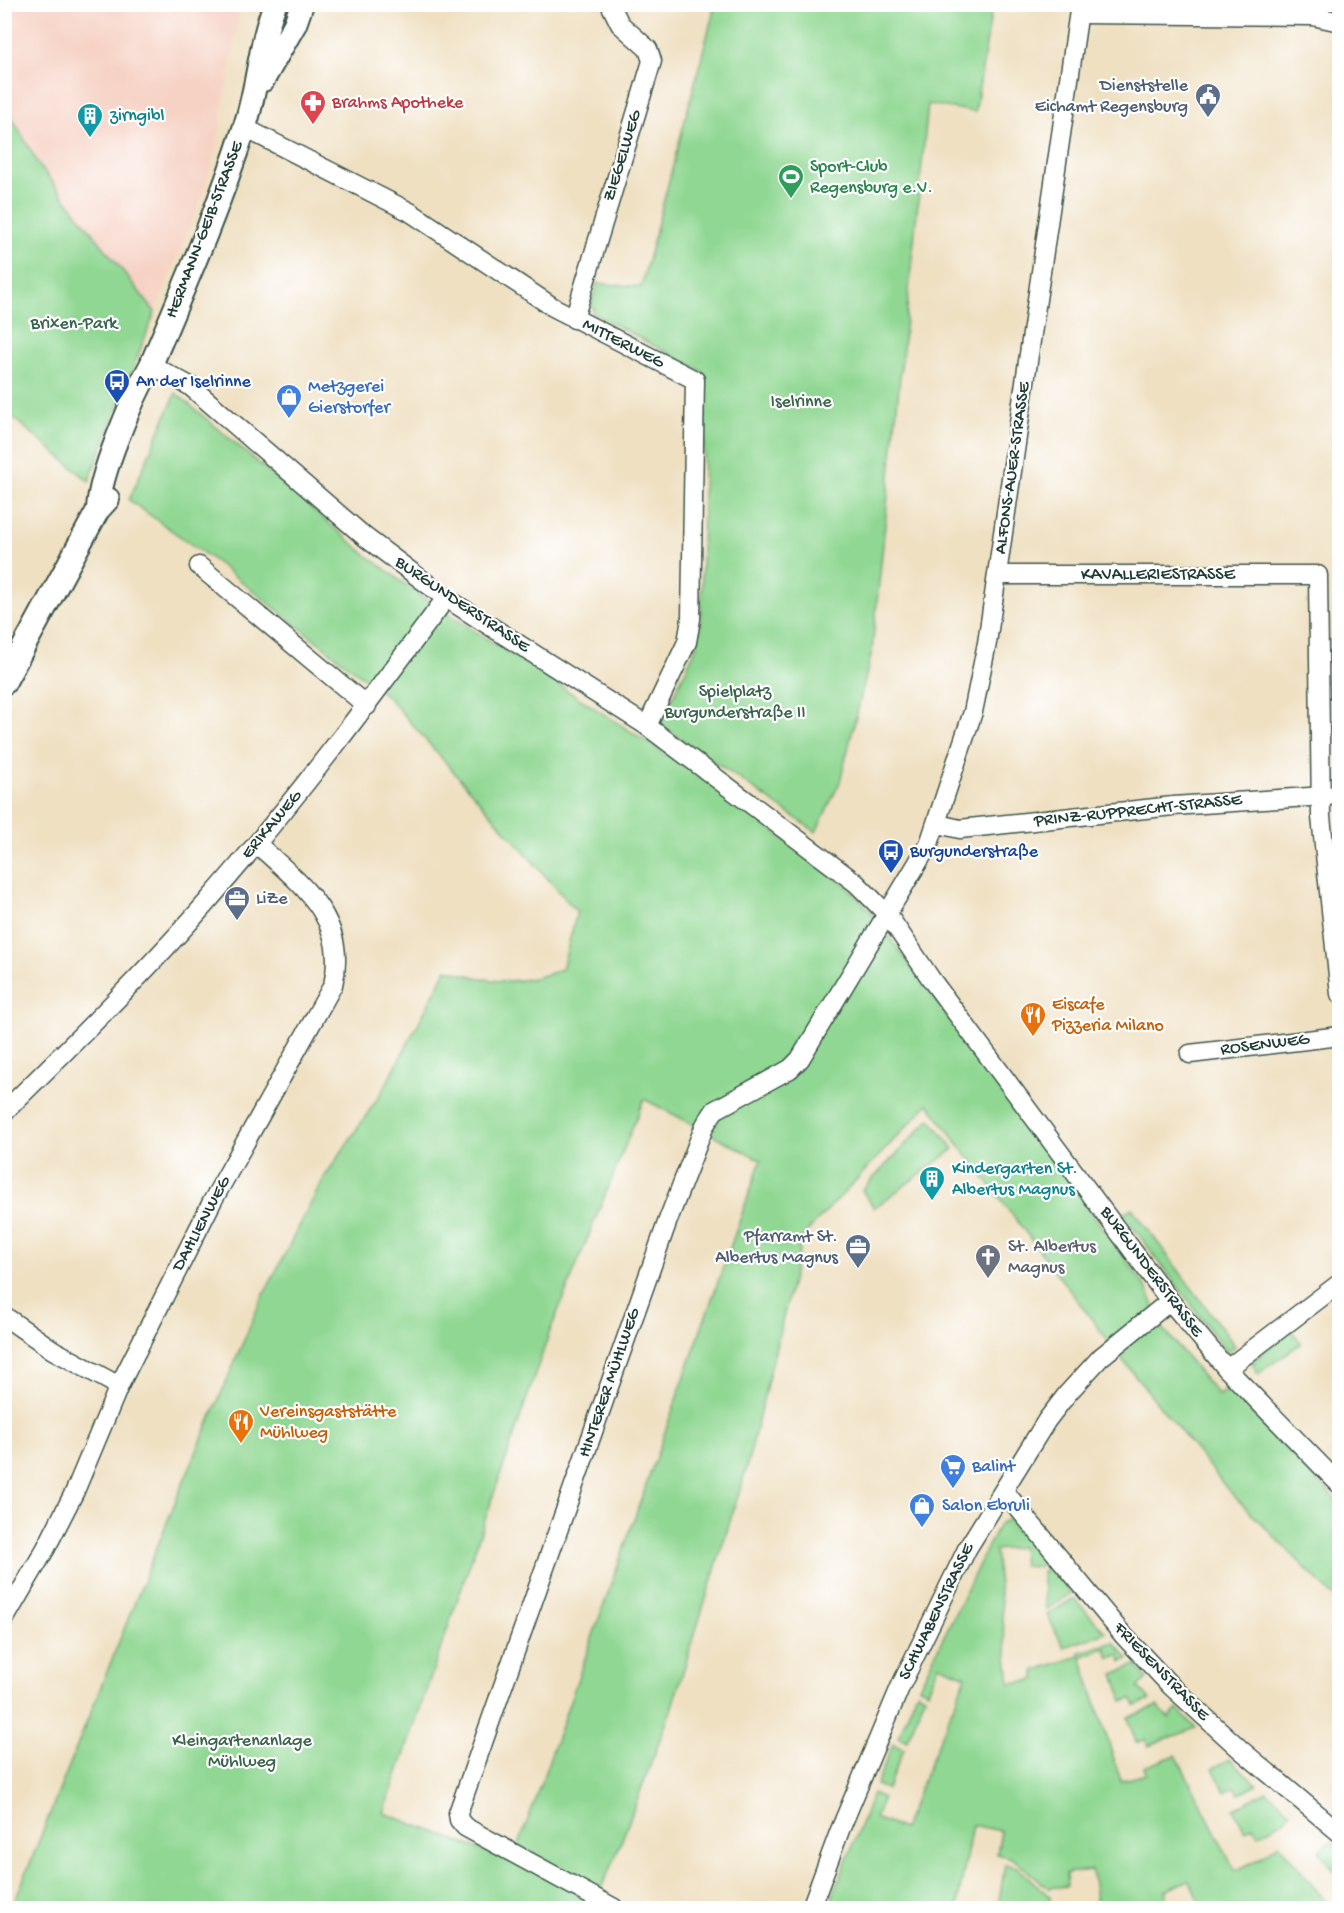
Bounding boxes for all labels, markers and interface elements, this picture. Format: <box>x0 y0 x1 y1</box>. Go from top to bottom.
place label: Dienststelle Eichamt Regensburg <box>1035 76 1189 118</box>
public building icon: Dienststelle Eichamt Regensburg <box>1193 81 1223 119</box>
pharmacy icon: Brahms Apotheke <box>298 88 328 126</box>
place label: Brahms Apotheke <box>331 93 464 114</box>
building icon: zirngibl <box>75 101 105 139</box>
place label: zirngibl <box>110 106 164 127</box>
street label: ZIEGELWEG <box>599 107 647 204</box>
street label: HERMANN-GEIB-STRASSE <box>161 138 249 322</box>
place label: Sport-Club Regensburg e.V. <box>810 157 933 199</box>
sports icon: Sport-Club Regensburg e.V. <box>776 162 806 200</box>
park label: Brixen-Park <box>30 314 119 335</box>
street label: MITTERWEG <box>578 314 668 374</box>
bus stop icon: An der Iselrinne <box>102 367 132 405</box>
place label: An der Iselrinne <box>136 372 251 393</box>
place label: Metzgerei Gierstorfer <box>308 377 391 419</box>
street label: ALFONS-AUER-STRASSE <box>991 380 1036 555</box>
shop icon: Metzgerei Gierstorfer <box>274 382 304 420</box>
park label: Iselrinne <box>771 392 832 413</box>
street label: BURGUNDERSTRASSE <box>390 552 534 658</box>
street label: KAVALLERIESTRASSE <box>1081 565 1236 586</box>
park label: Spielplatz Burgunderstraße II <box>664 682 805 724</box>
street label: ERIKAWEG <box>237 786 307 864</box>
street label: PRINZ-RUPPRECHT-STRASSE <box>1032 790 1244 832</box>
bus stop icon: Burgunderstraße <box>876 837 906 875</box>
place label: Burgunderstraße <box>909 842 1039 863</box>
office icon: LiZe <box>222 884 252 922</box>
place label: LiZe <box>256 889 288 910</box>
place label: Eiscafe Pizzeria Milano <box>1051 995 1164 1037</box>
restaurant icon: Eiscafe Pizzeria Milano <box>1018 1000 1048 1038</box>
street label: ROSENWEG <box>1219 1029 1311 1061</box>
place label: Kindergarten St. Albertus Magnus <box>952 1159 1078 1201</box>
building icon: Kindergarten St. Albertus Magnus <box>917 1164 947 1202</box>
street label: DAHLIENWEG <box>168 1172 236 1276</box>
street label: BURGUNDERSTRASSE <box>1094 1202 1207 1342</box>
place label: Pfarramt St. Albertus Magnus <box>715 1227 839 1269</box>
office icon: Pfarramt St. Albertus Magnus <box>843 1232 873 1270</box>
place label: St. Albertus Magnus <box>1008 1237 1097 1279</box>
church icon: St. Albertus Magnus <box>973 1242 1003 1280</box>
street label: HINTERER MÜHLWEG <box>575 1305 646 1460</box>
place label: Vereinsgaststätte Mühlweg <box>259 1402 397 1444</box>
restaurant icon: Vereinsgaststätte Mühlweg <box>226 1407 256 1445</box>
supermarket icon: Balint <box>938 1452 968 1490</box>
place label: Balint <box>971 1457 1017 1478</box>
shop icon: Salon Ebruli <box>907 1491 937 1529</box>
place label: Salon Ebruli <box>942 1496 1030 1517</box>
street label: SCHWABENSTRASSE <box>895 1539 980 1684</box>
street label: FRIESENSTRASSE <box>1108 1618 1214 1726</box>
park label: Kleingartenanlage Mühlweg <box>172 1731 312 1773</box>

